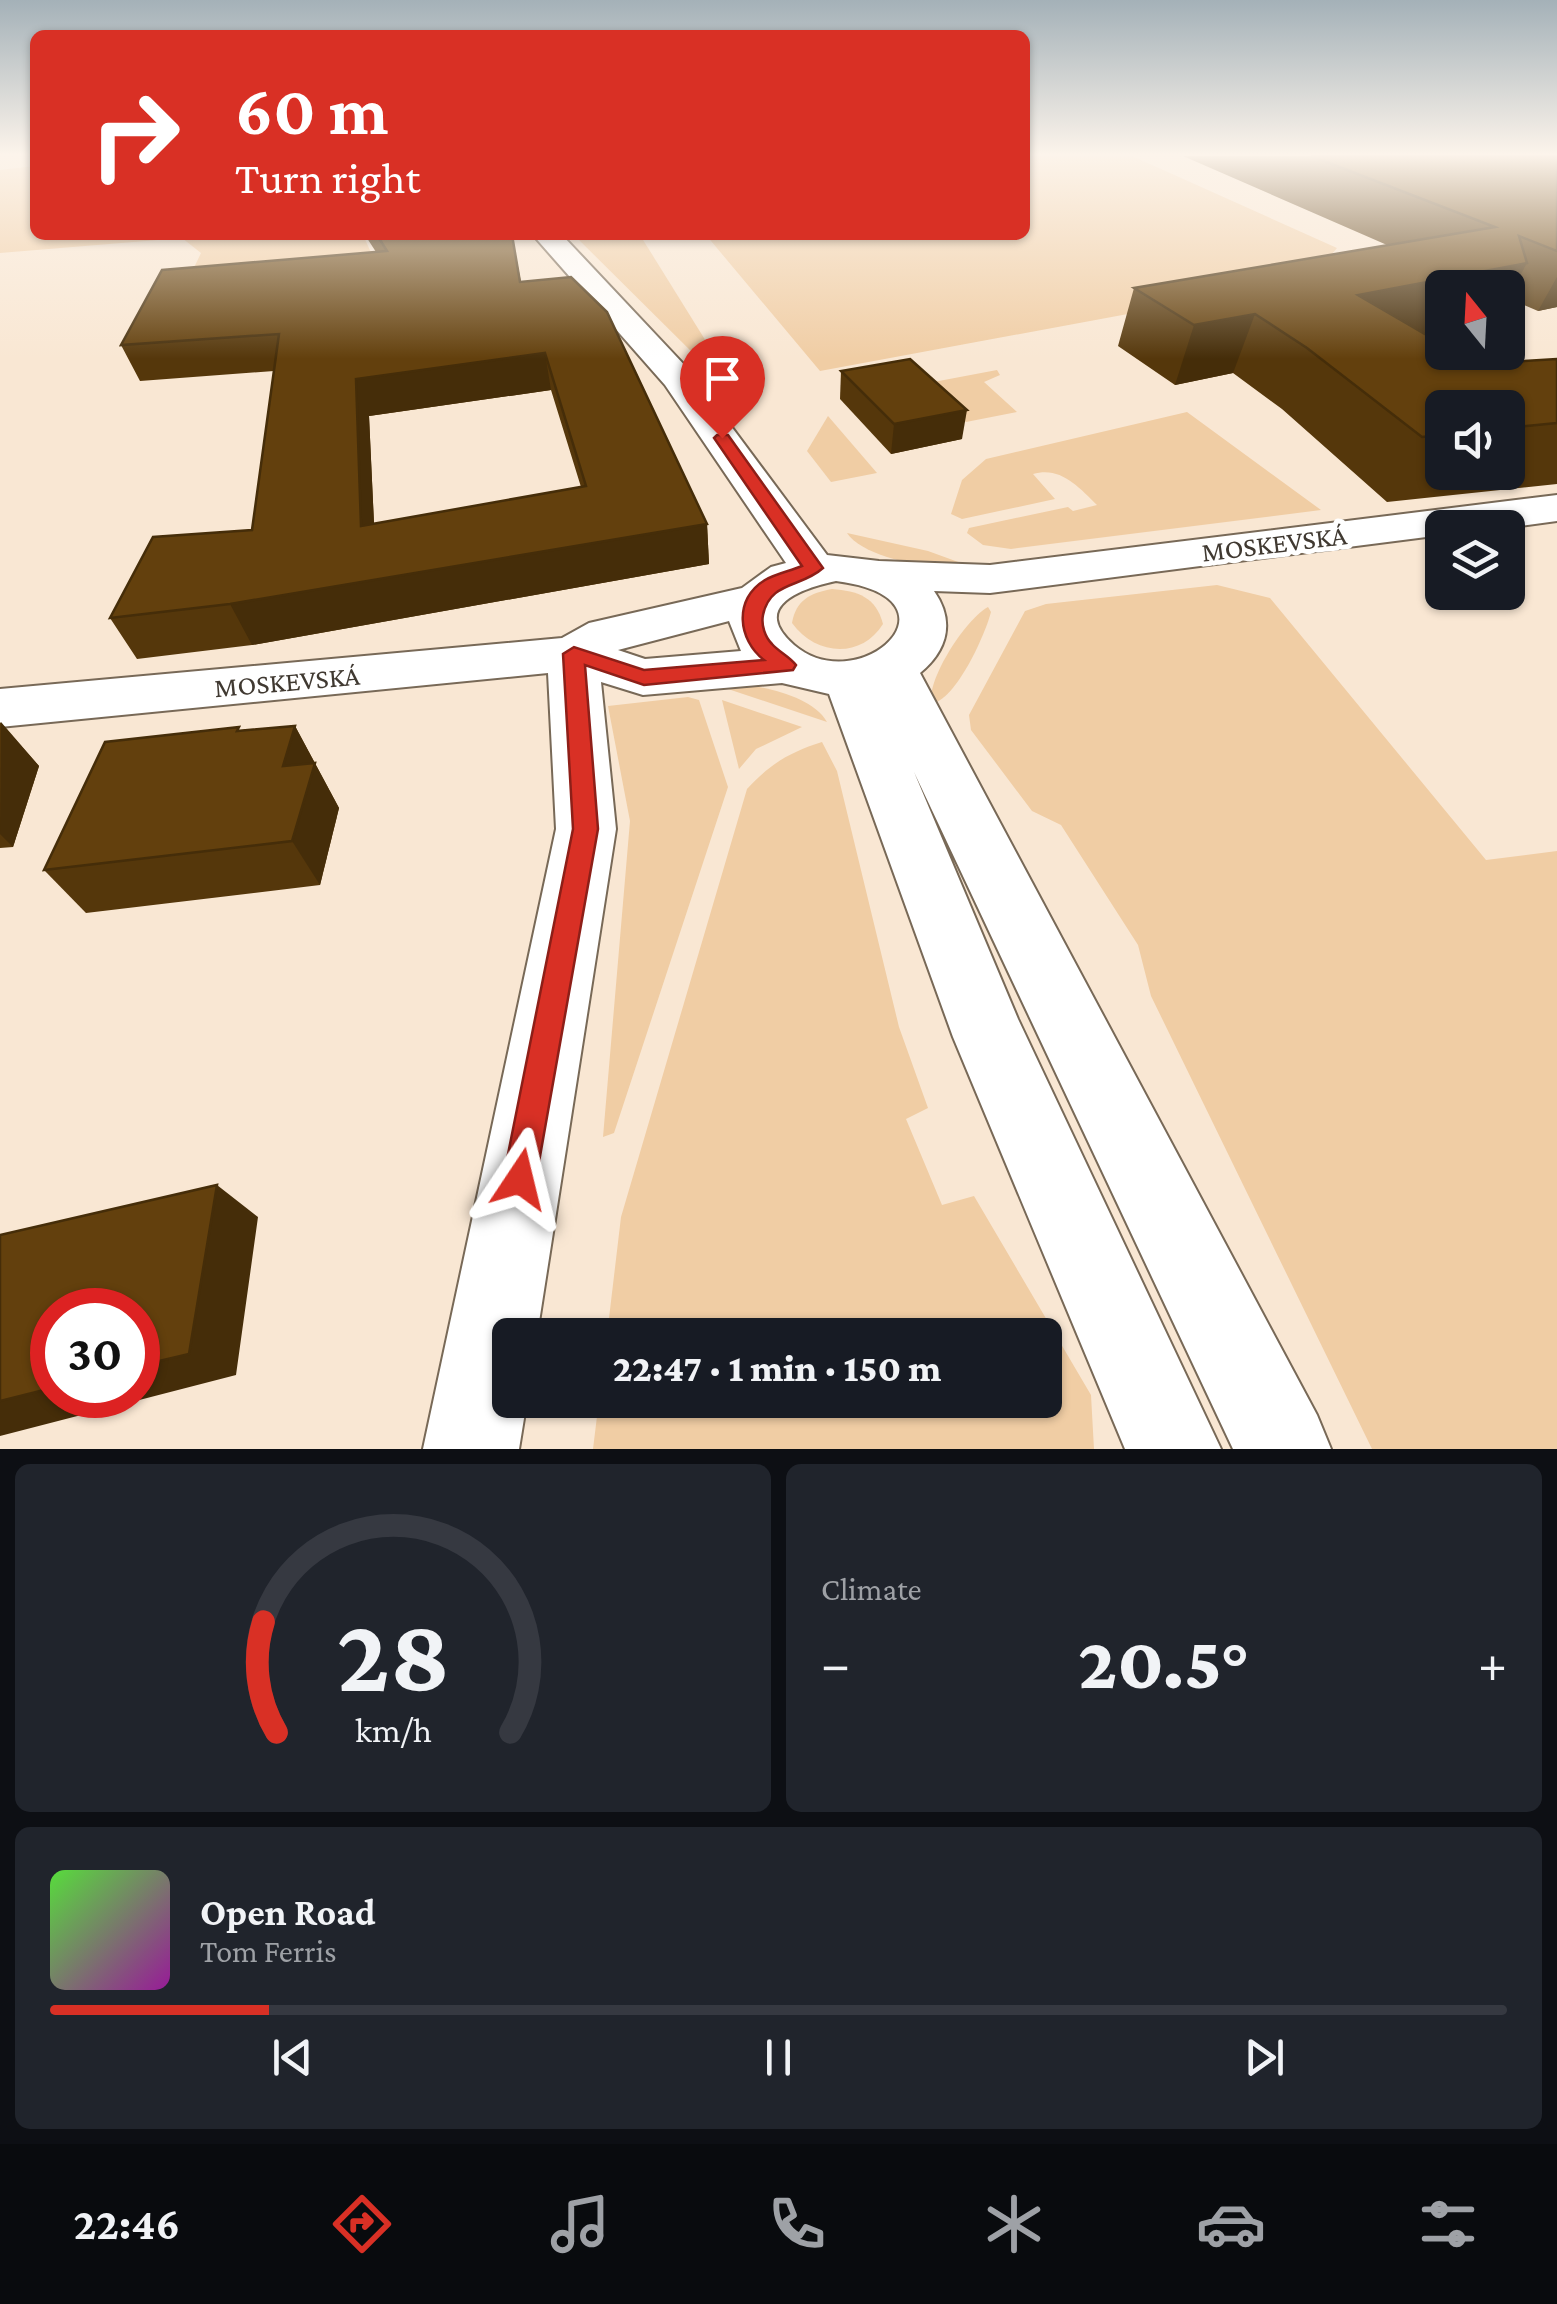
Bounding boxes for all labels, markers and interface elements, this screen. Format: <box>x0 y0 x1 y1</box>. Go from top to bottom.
icon: right <box>70 70 200 200</box>
text: 60 m <box>235 71 388 149</box>
text: Turn right <box>235 153 420 203</box>
north arrow <box>1425 270 1525 370</box>
map controls <box>1425 270 1525 610</box>
pin <box>680 336 765 439</box>
icon: arrive <box>695 351 750 406</box>
button: sound <box>1425 390 1525 490</box>
button: layers <box>1425 510 1525 610</box>
street label: MOSKEVSKÁ <box>1200 519 1349 568</box>
street label: MOSKEVSKÁ <box>213 660 361 703</box>
position arrow <box>468 1127 572 1231</box>
speed limit sign: 30 <box>30 1288 160 1418</box>
text: 22:47 · 1 min · 150 m <box>613 1347 941 1389</box>
text: Climate <box>821 1571 922 1607</box>
text: 28 <box>336 1597 450 1712</box>
text: 20.5° <box>1078 1621 1250 1704</box>
text: − <box>821 1633 850 1694</box>
text: + <box>1478 1633 1507 1694</box>
text: km/h <box>354 1710 432 1750</box>
text: Open Road <box>200 1891 376 1933</box>
text: Tom Ferris <box>200 1933 337 1969</box>
icon: previous <box>265 2030 320 2085</box>
icon: pause <box>751 2030 806 2085</box>
icon: next <box>1237 2030 1292 2085</box>
icon: directions <box>327 2189 397 2259</box>
icon: music <box>545 2189 615 2259</box>
icon: phone <box>762 2189 832 2259</box>
icon: climate <box>979 2189 1049 2259</box>
icon: car <box>1196 2189 1266 2259</box>
icon: filters <box>1413 2189 1483 2259</box>
text: 22:46 <box>74 2199 180 2249</box>

